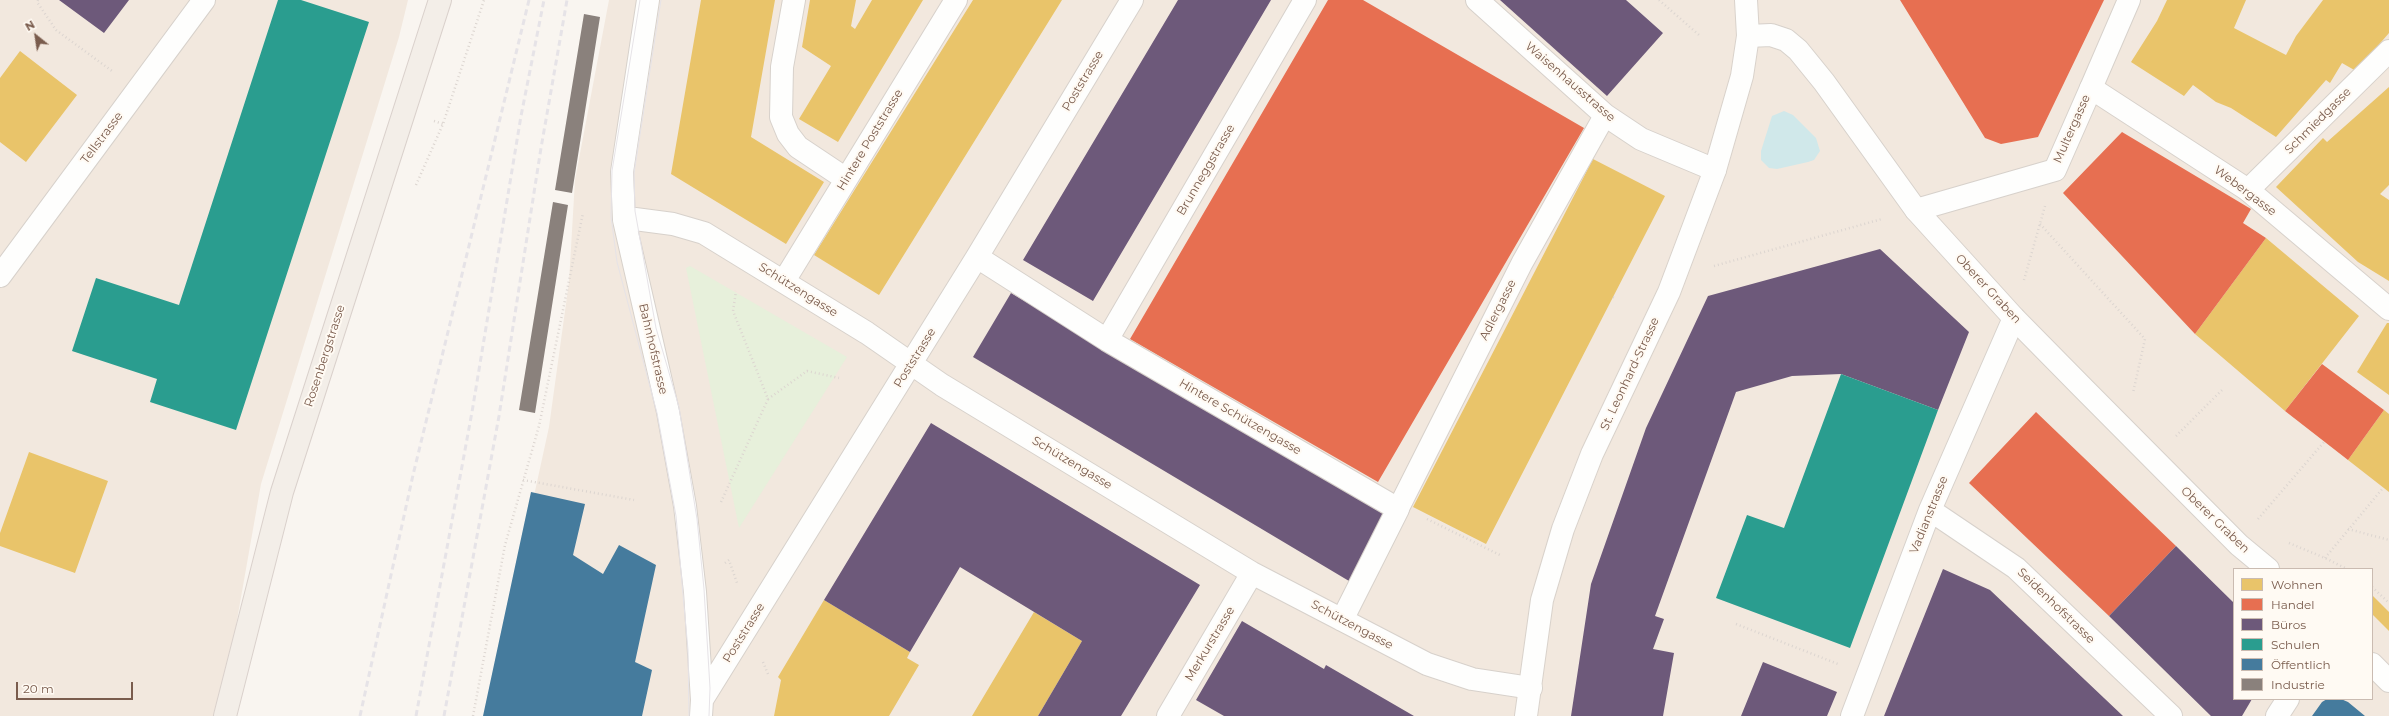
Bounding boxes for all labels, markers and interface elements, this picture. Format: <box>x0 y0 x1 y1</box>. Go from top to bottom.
north arrow <box>16 16 56 56</box>
text: N <box>23 17 37 34</box>
street label: Waisenhausstrasse <box>1522 39 1618 125</box>
street label: Poststrasse <box>1059 48 1107 114</box>
street label: Schmiedgasse <box>2282 85 2354 157</box>
street label: Hintere Poststrasse <box>834 87 906 193</box>
street label: Multergasse <box>2050 93 2094 165</box>
street label: Tellstrasse <box>78 109 126 167</box>
street label: Brunneggstrasse <box>1174 122 1238 218</box>
street label: Webergasse <box>2211 163 2279 219</box>
street label: Oberer Graben <box>1952 251 2024 327</box>
street label: Schützengasse <box>756 260 840 320</box>
street label: Adlergasse <box>1477 277 1519 343</box>
street label: Bahnhofstrasse <box>636 302 670 396</box>
street label: Rosenbergstrasse <box>302 303 348 409</box>
street label: St. Leonhard-Strasse <box>1598 315 1662 433</box>
street label: Poststrasse <box>891 325 939 391</box>
street label: Hintere Schützengasse <box>1176 376 1304 458</box>
street label: Schützengasse <box>1029 433 1115 493</box>
street label: Vadianstrasse <box>1907 474 1951 556</box>
street label: Oberer Graben <box>2178 484 2252 556</box>
street label: Seidenhofstrasse <box>2014 565 2098 647</box>
legend <box>2233 568 2373 700</box>
text: Wohnen <box>2271 577 2323 592</box>
street label: Schützengasse <box>1309 597 1395 653</box>
text: Handel <box>2271 597 2315 612</box>
street label: Poststrasse <box>720 600 768 666</box>
street label: Merkurstrasse <box>1182 604 1238 684</box>
text: Büros <box>2271 617 2306 632</box>
text: Schulen <box>2271 637 2320 652</box>
text: Öffentlich <box>2271 657 2331 672</box>
scale bar <box>18 674 135 700</box>
text: Industrie <box>2271 677 2325 692</box>
text: 20 m <box>23 681 54 696</box>

